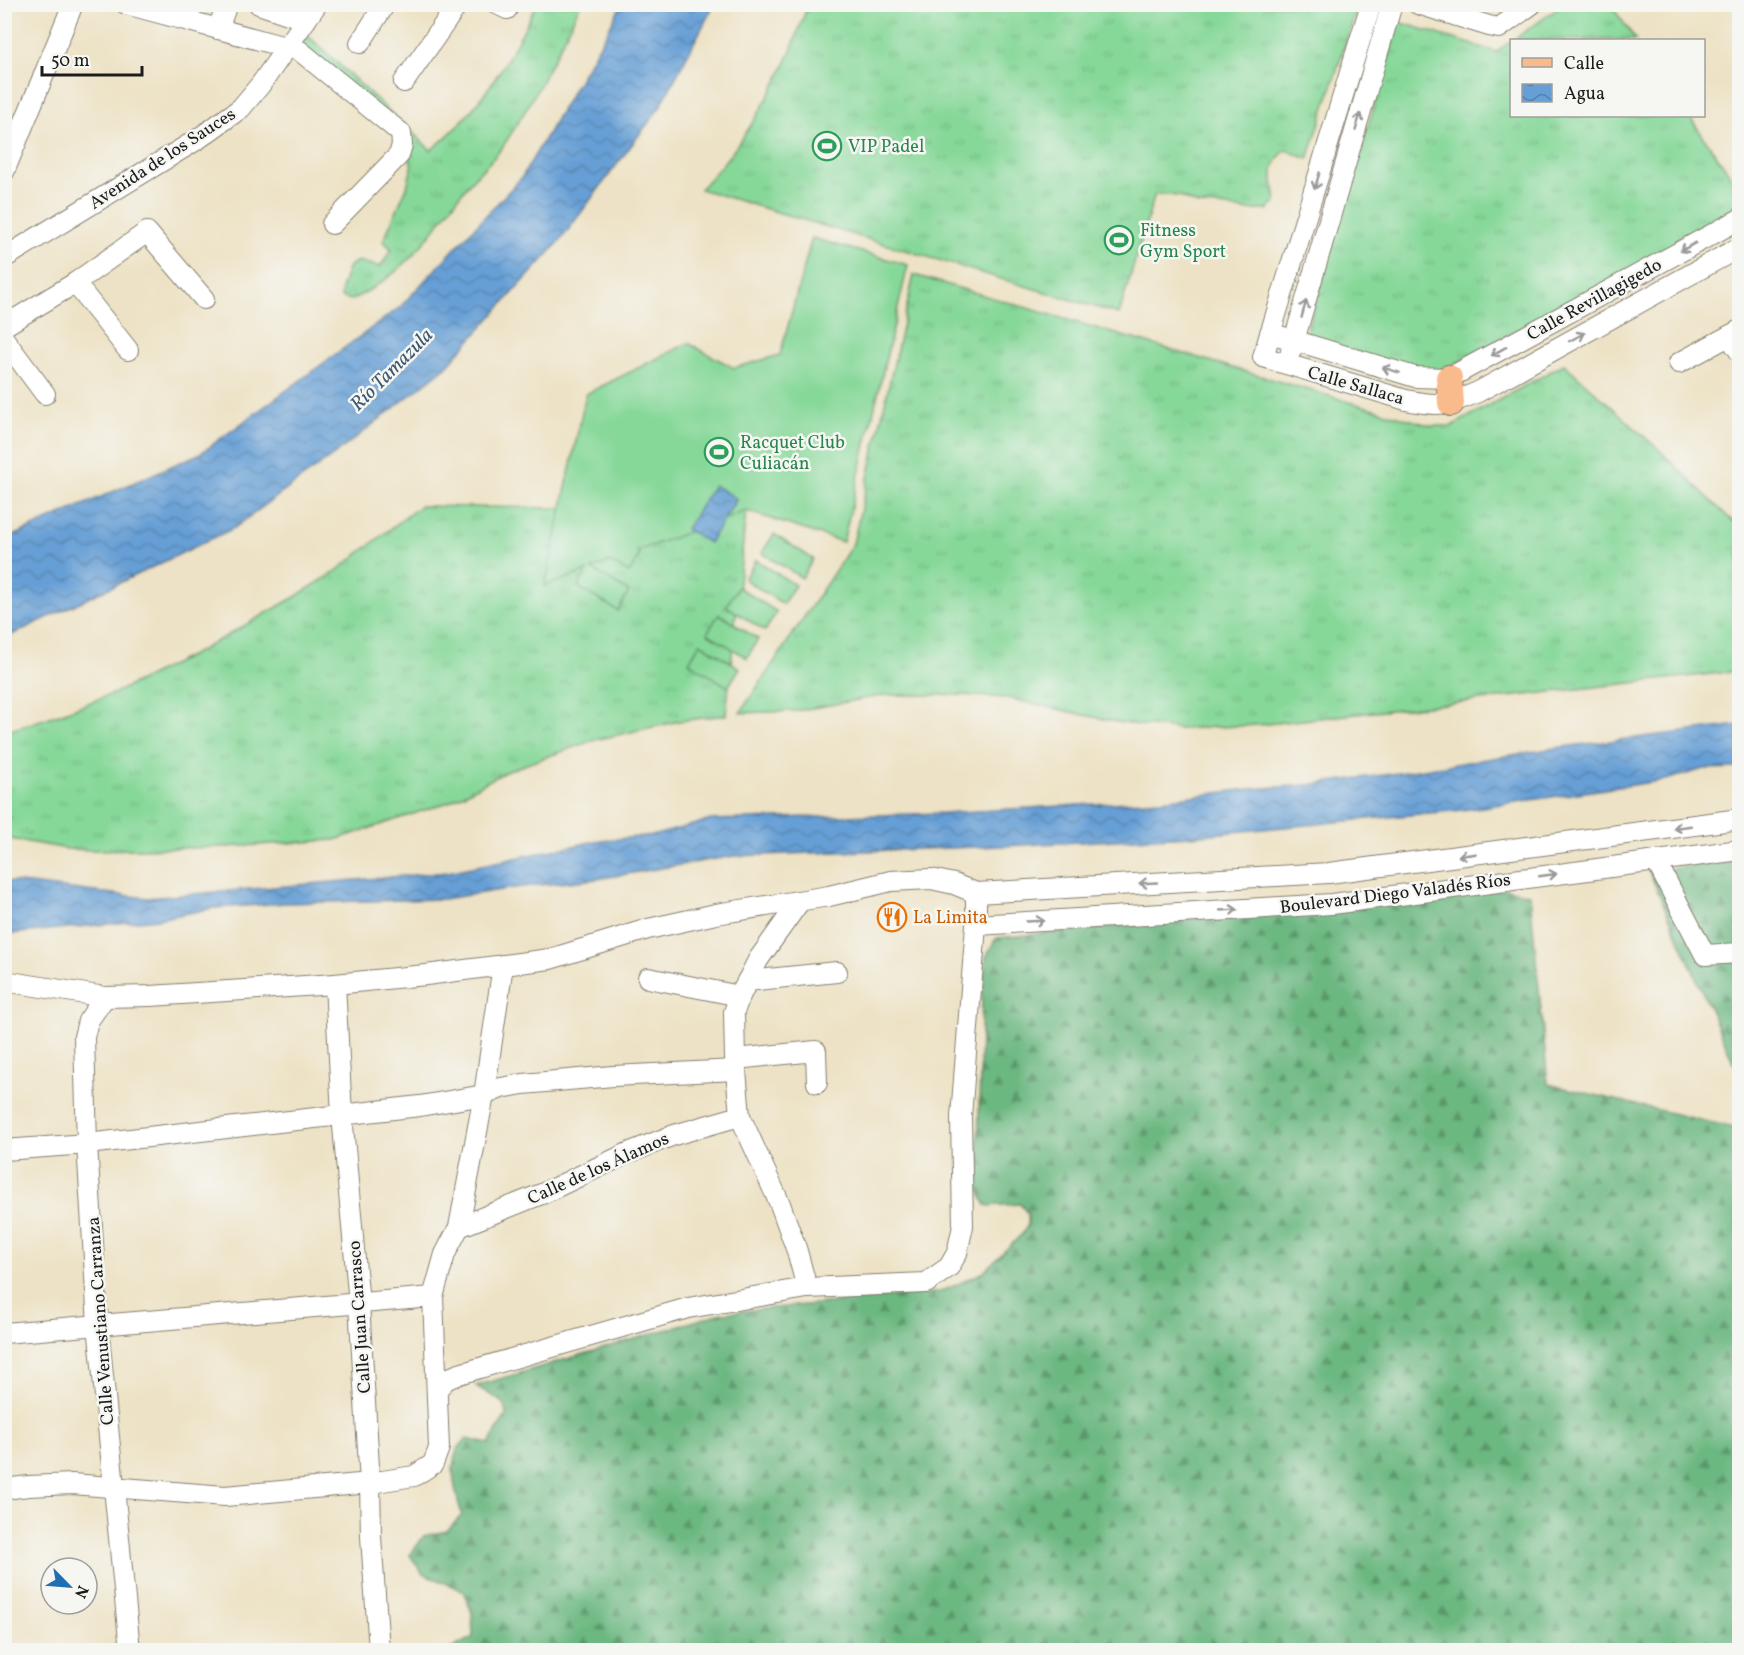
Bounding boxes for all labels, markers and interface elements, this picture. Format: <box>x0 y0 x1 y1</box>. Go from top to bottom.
scale bar <box>42 39 142 77</box>
legend <box>1510 39 1705 117</box>
text: 50 m <box>51 49 90 74</box>
text: Calle <box>1564 52 1604 77</box>
text: Agua <box>1564 82 1605 107</box>
street label: Avenida de los Sauces <box>85 102 241 216</box>
one-way arrow <box>1353 113 1364 132</box>
sports icon: VIP Padel <box>811 130 843 162</box>
place label: VIP Padel <box>848 135 924 160</box>
one-way arrow <box>1311 171 1322 190</box>
place label: Fitness Gym Sport <box>1140 219 1226 265</box>
sports icon: Fitness Gym Sport <box>1103 224 1135 256</box>
one-way arrow <box>1680 241 1697 253</box>
street label: Calle Revillagigedo <box>1523 253 1667 348</box>
one-way arrow <box>1299 300 1310 319</box>
water label: Río Tamazula <box>345 323 440 418</box>
one-way arrow <box>1568 331 1586 342</box>
one-way arrow <box>1491 345 1508 357</box>
street label: Calle Sallaca <box>1304 361 1407 412</box>
one-way arrow <box>1382 364 1401 375</box>
place label: Racquet Club Culiacán <box>740 431 845 477</box>
sports icon: Racquet Club Culiacán <box>703 436 735 468</box>
one-way arrow <box>1672 822 1692 833</box>
one-way arrow <box>1458 850 1478 861</box>
street label: Boulevard Diego Valadés Ríos <box>1278 868 1512 921</box>
one-way arrow <box>1538 870 1558 881</box>
one-way arrow <box>1138 878 1158 889</box>
restaurant icon: La Limita <box>876 901 908 933</box>
one-way arrow <box>1219 904 1239 915</box>
place label: La Limita <box>913 906 988 931</box>
one-way arrow <box>1024 916 1044 927</box>
street label: Calle de los Álamos <box>524 1127 673 1212</box>
street label: Calle Venustiano Carranza <box>82 1216 121 1426</box>
street label: Calle Juan Carrasco <box>343 1240 378 1394</box>
north arrow <box>39 1556 99 1616</box>
text: N <box>68 1582 93 1602</box>

